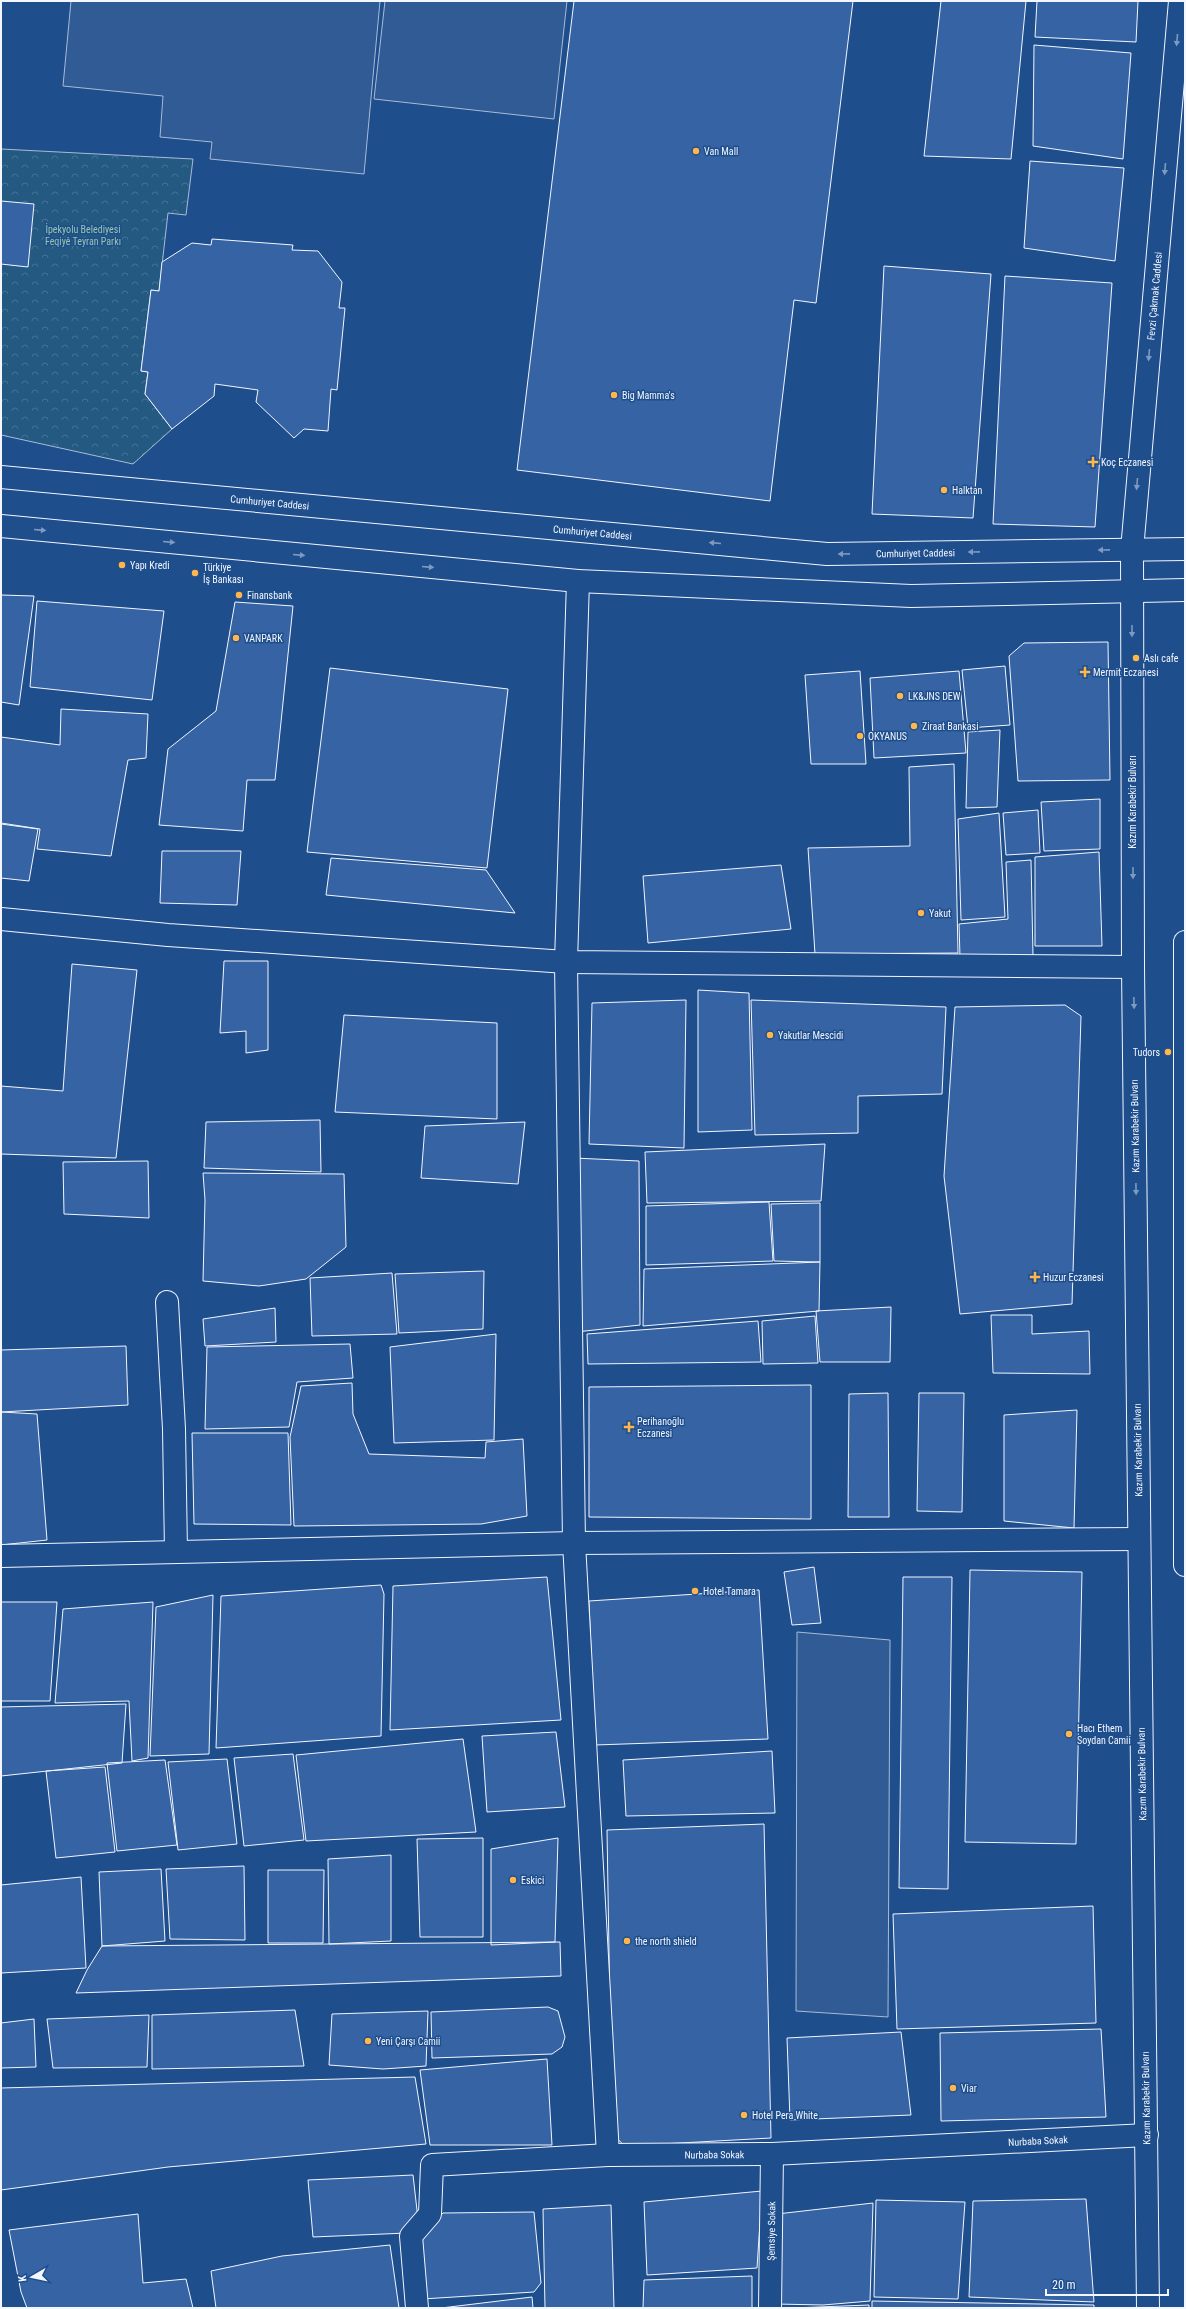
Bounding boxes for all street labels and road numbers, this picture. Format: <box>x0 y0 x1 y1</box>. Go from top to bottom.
street label: Fevzi Çakmak Caddesi <box>1145 251 1164 341</box>
street label: Cumhuriyet Caddesi <box>230 493 310 511</box>
street label: Cumhuriyet Caddesi <box>553 523 632 541</box>
street label: Cumhuriyet Caddesi <box>876 547 955 559</box>
street label: Kazım Karabekir Bulvarı <box>1127 755 1138 849</box>
street label: Kazım Karabekir Bulvarı <box>1129 1079 1141 1173</box>
street label: Kazım Karabekir Bulvarı <box>1132 1403 1144 1497</box>
street label: Kazım Karabekir Bulvarı <box>1136 1727 1148 1821</box>
street label: Kazım Karabekir Bulvarı <box>1140 2051 1152 2145</box>
street label: Nurbaba Sokak <box>1008 2133 1069 2148</box>
street label: Nurbaba Sokak <box>684 2149 745 2160</box>
street label: Şemsiye Sokak <box>765 2201 777 2261</box>

